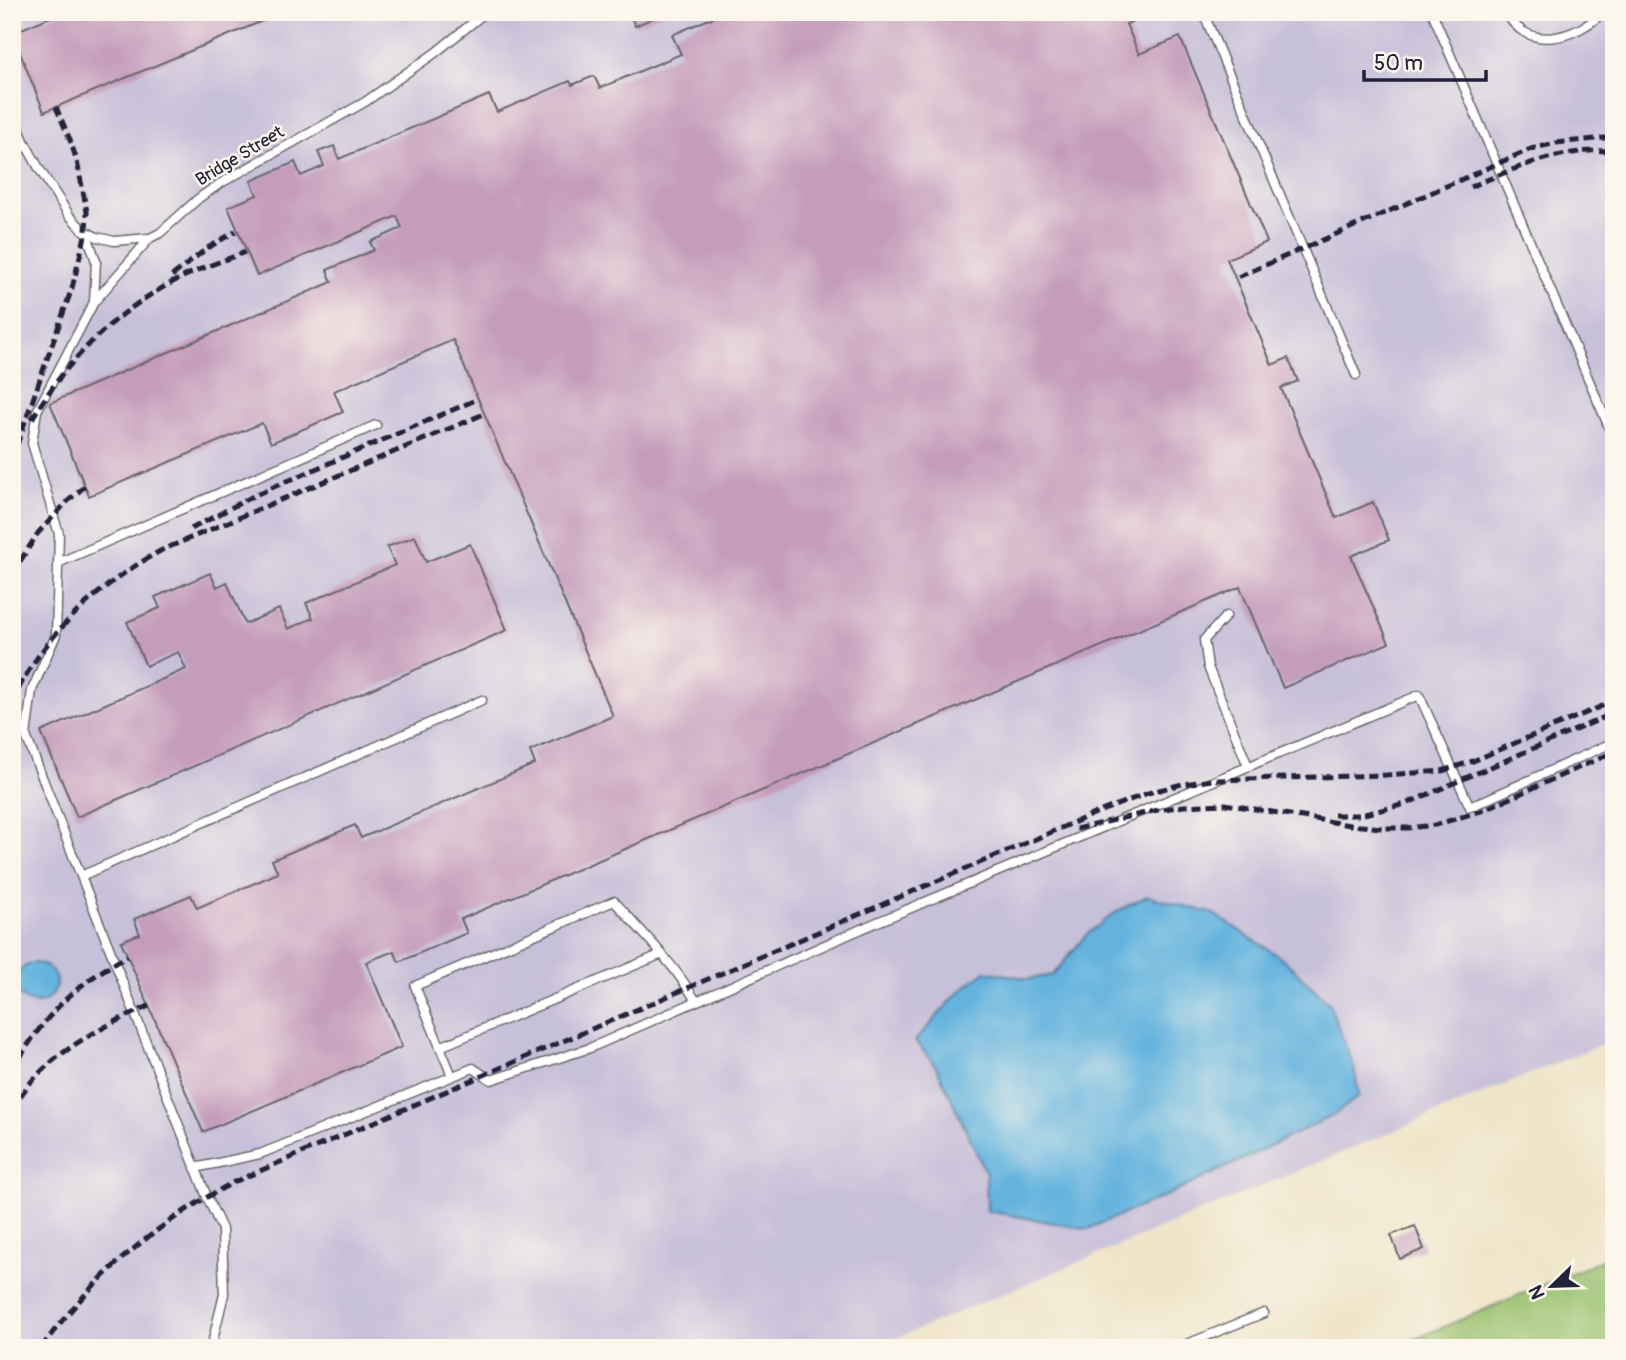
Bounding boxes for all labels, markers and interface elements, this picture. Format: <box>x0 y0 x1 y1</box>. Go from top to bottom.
scale bar <box>1364 38 1486 82</box>
text: 50 m <box>1374 50 1423 77</box>
street label: Bridge Street <box>192 120 289 191</box>
north arrow <box>1518 1252 1588 1322</box>
text: N <box>1524 1282 1551 1303</box>

